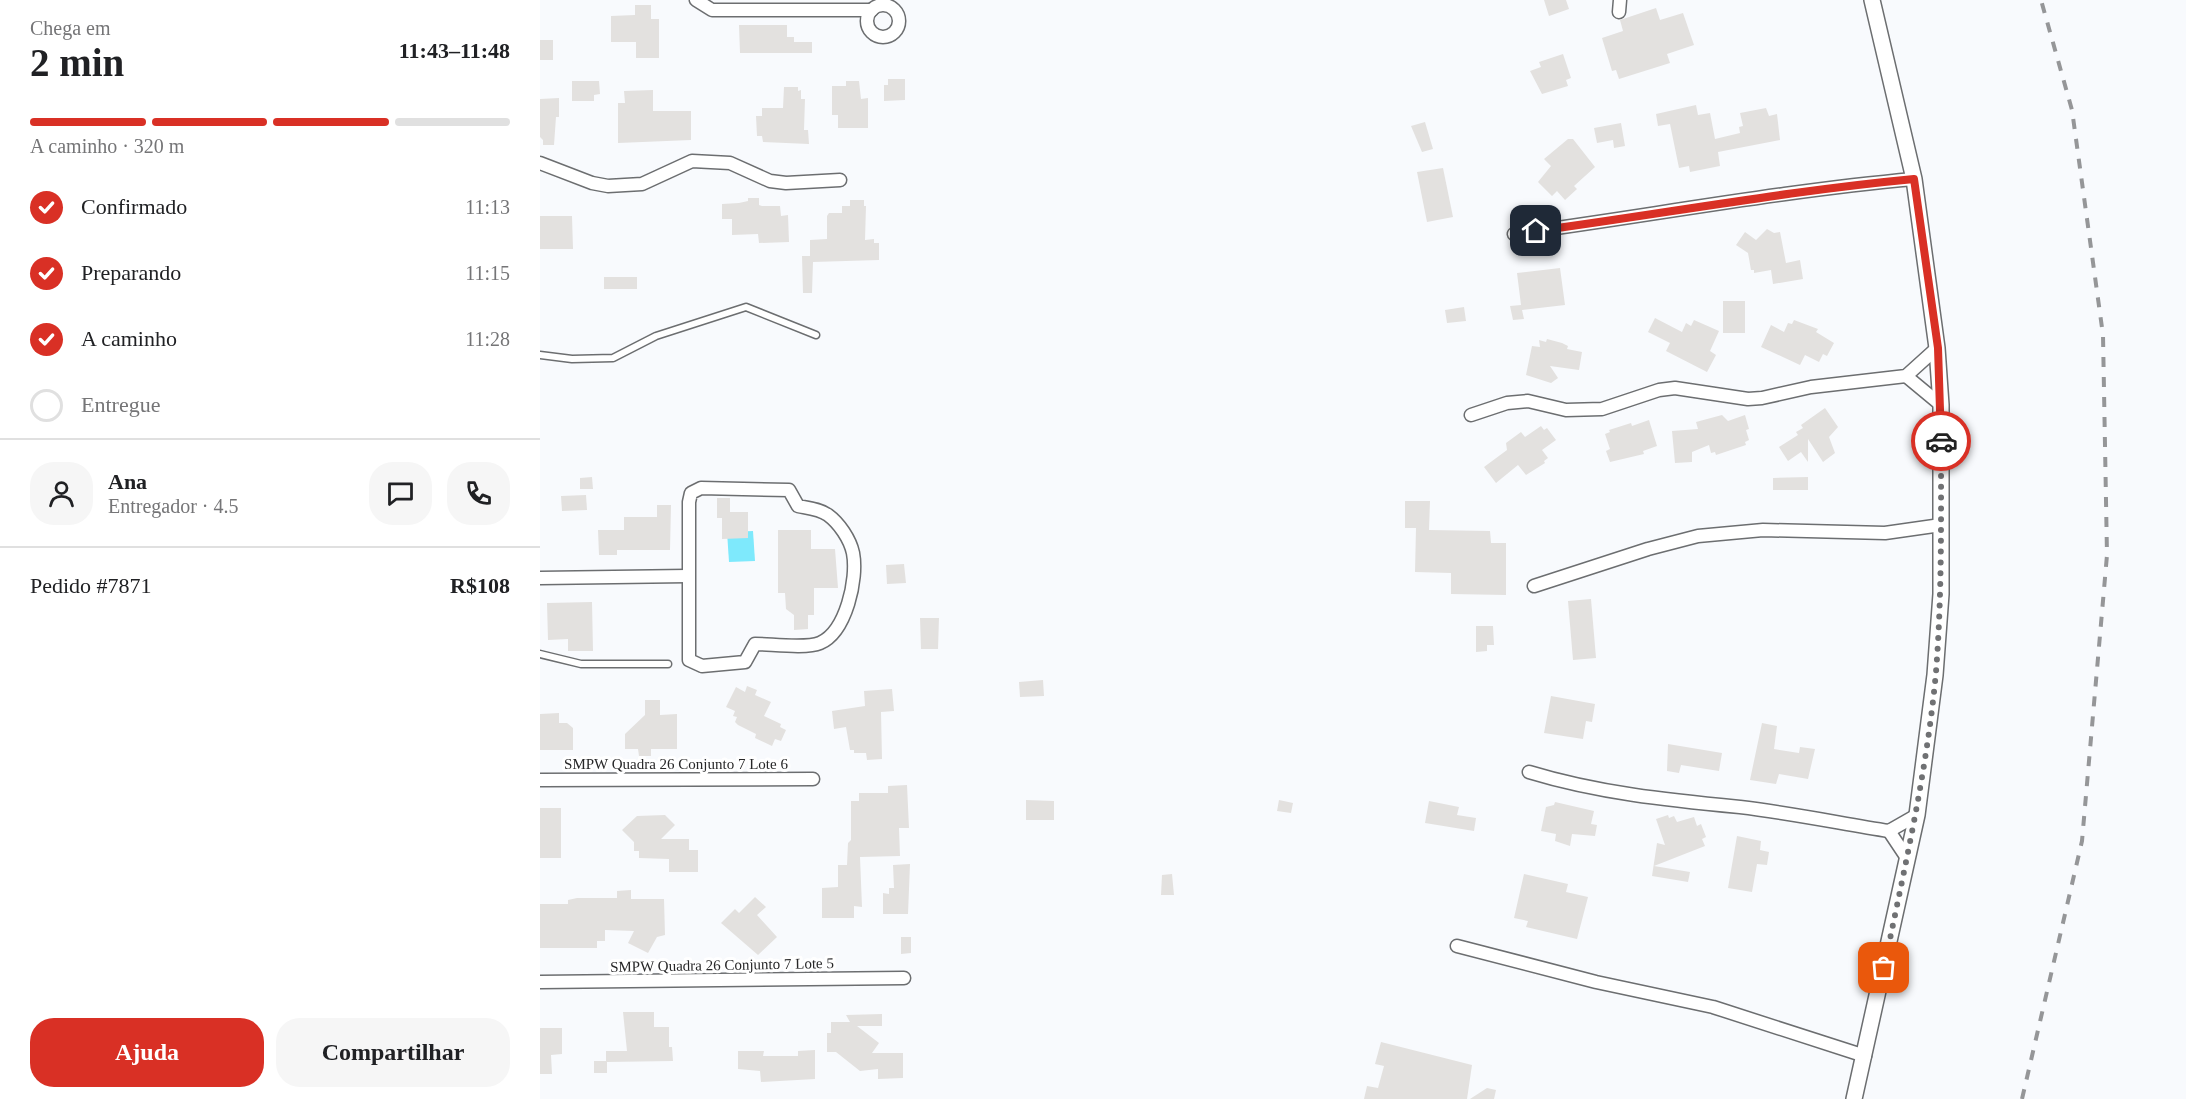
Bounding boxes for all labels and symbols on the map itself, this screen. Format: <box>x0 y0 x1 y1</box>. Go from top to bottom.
pin <box>1510 205 1561 256</box>
courier <box>1911 411 1971 471</box>
street label: SMPW Quadra 26 Conjunto 7 Lote 6 <box>564 756 788 772</box>
pin <box>1858 942 1909 993</box>
street label: SMPW Quadra 26 Conjunto 7 Lote 5 <box>610 955 834 975</box>

